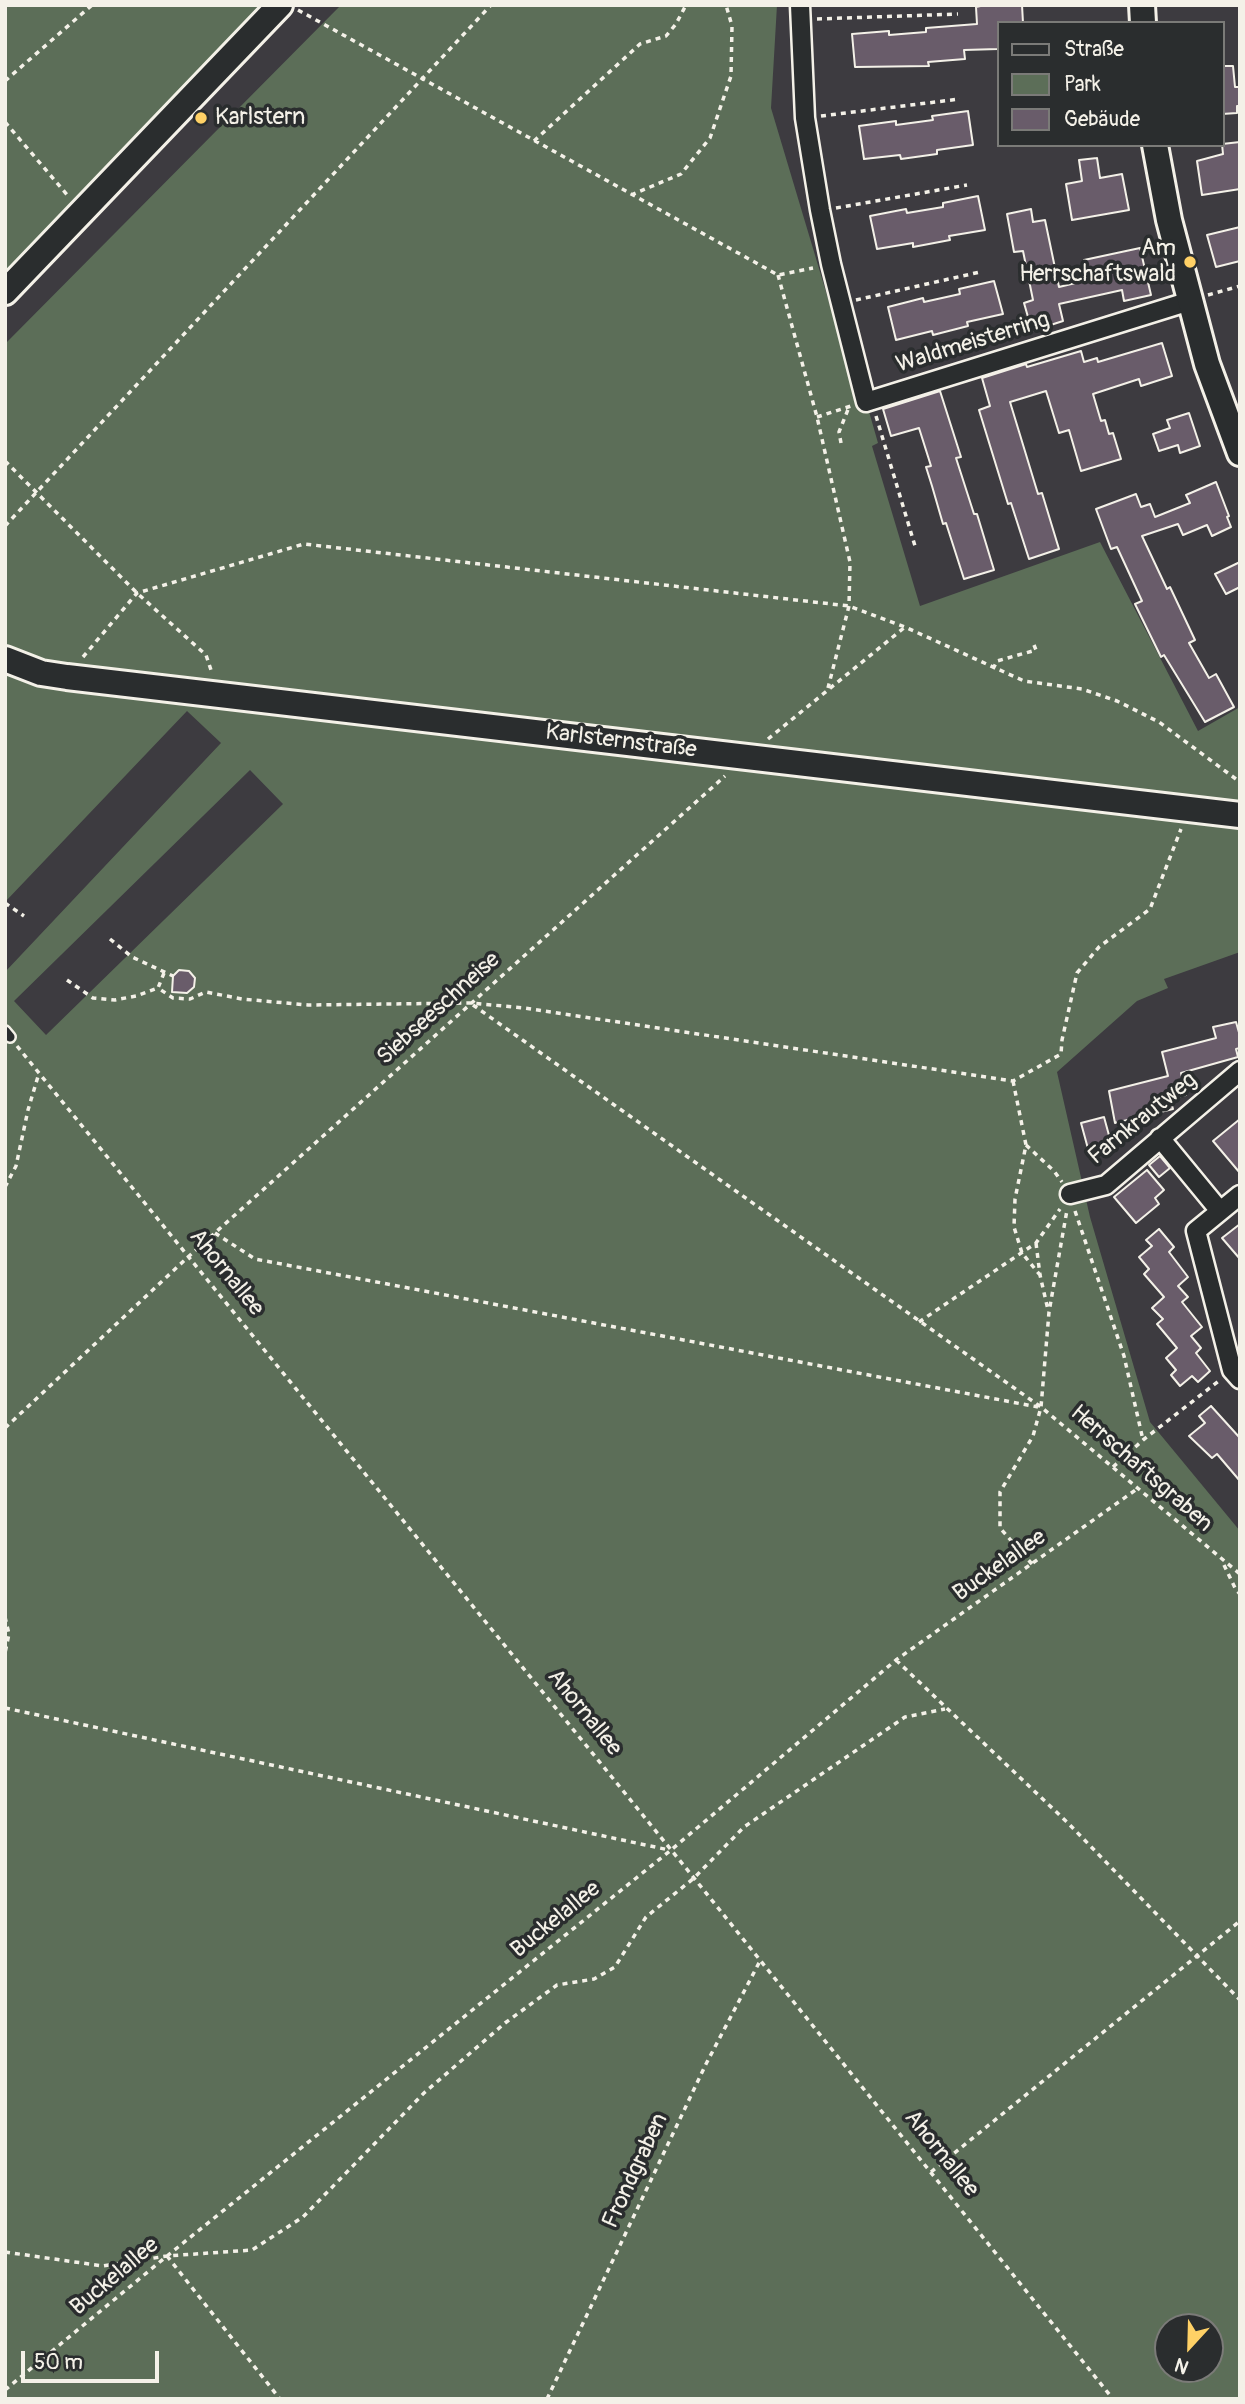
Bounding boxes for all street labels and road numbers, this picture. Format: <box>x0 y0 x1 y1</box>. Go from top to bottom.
street label: Waldmeisterring <box>893 307 1053 379</box>
street label: Karlsternstraße <box>544 719 698 765</box>
street label: Siebseeschneise <box>372 947 506 1071</box>
street label: Farnkrautweg <box>1083 1067 1203 1171</box>
street label: Ahornallee <box>183 1224 269 1322</box>
street label: Herrschaftsgraben <box>1064 1400 1218 1538</box>
street label: Buckelallee <box>948 1524 1052 1608</box>
street label: Ahornallee <box>541 1664 627 1762</box>
street label: Buckelallee <box>506 1876 606 1964</box>
street label: Ahornallee <box>898 2105 984 2203</box>
street label: Frondgraben <box>597 2109 675 2233</box>
street label: Buckelallee <box>65 2232 165 2322</box>

